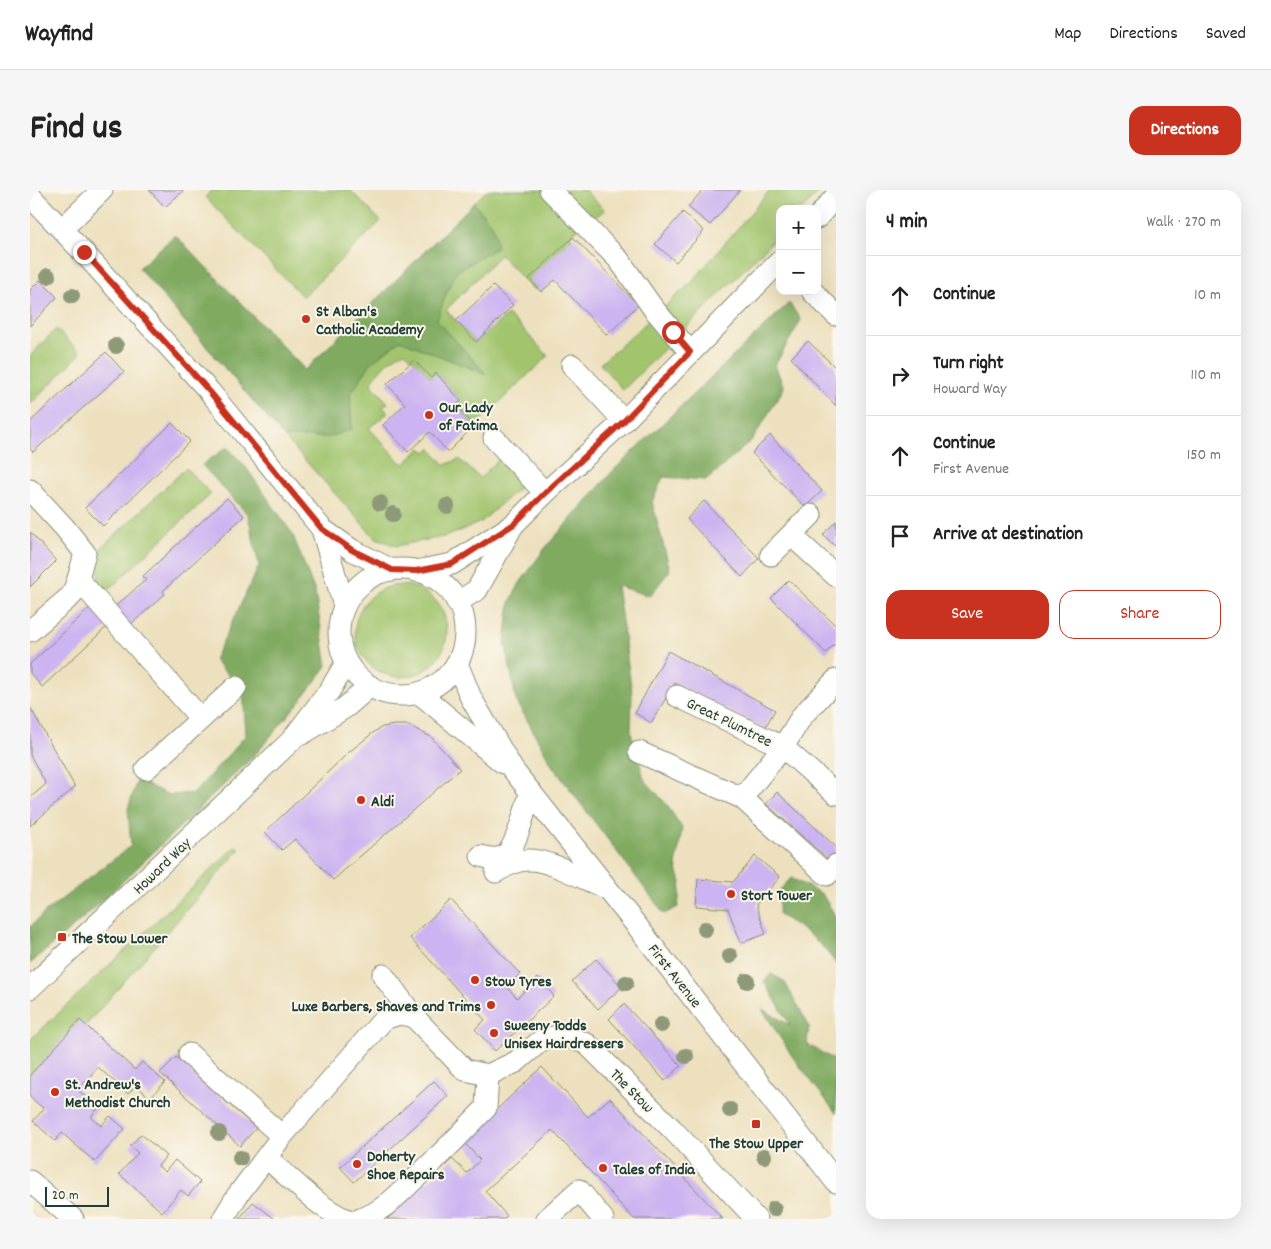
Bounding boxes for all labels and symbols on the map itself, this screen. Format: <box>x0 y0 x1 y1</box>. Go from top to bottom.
route end <box>73 241 96 264</box>
place label: St Alban's Catholic Academy <box>316 301 425 342</box>
marker: St Alban's Catholic Academy <box>300 313 312 325</box>
route start <box>662 321 685 344</box>
place label: Our Lady of Fatima <box>439 397 499 438</box>
marker: Our Lady of Fatima <box>423 409 435 421</box>
street label: Great Plumtree <box>682 693 776 754</box>
place label: Aldi <box>371 791 394 814</box>
marker: Aldi <box>355 794 367 806</box>
street label: Howard Way <box>128 833 197 901</box>
place label: Stort Tower <box>741 885 813 908</box>
marker: Stort Tower <box>725 888 737 900</box>
place label: The Stow Lower <box>72 928 168 951</box>
marker: The Stow Lower <box>56 931 68 943</box>
street label: First Avenue <box>642 939 707 1014</box>
place label: Stow Tyres <box>485 971 552 994</box>
marker: Stow Tyres <box>469 974 481 986</box>
place label: Luxe Barbers, Shaves and Trims <box>291 996 481 1019</box>
marker: Luxe Barbers, Shaves and Trims <box>485 999 497 1011</box>
place label: Sweeny Todds Unisex Hairdressers <box>504 1015 624 1056</box>
marker: Sweeny Todds Unisex Hairdressers <box>488 1027 500 1039</box>
street label: The Stow <box>604 1064 659 1119</box>
place label: St. Andrew's Methodist Church <box>65 1074 170 1115</box>
marker: St. Andrew's Methodist Church <box>49 1086 61 1098</box>
marker: The Stow Upper <box>750 1118 762 1130</box>
place label: The Stow Upper <box>709 1133 804 1156</box>
place label: Doherty Shoe Repairs <box>367 1146 445 1187</box>
marker: Doherty Shoe Repairs <box>351 1158 363 1170</box>
place label: Tales of India <box>613 1159 696 1182</box>
marker: Tales of India <box>597 1162 609 1174</box>
scale bar <box>45 1184 109 1207</box>

